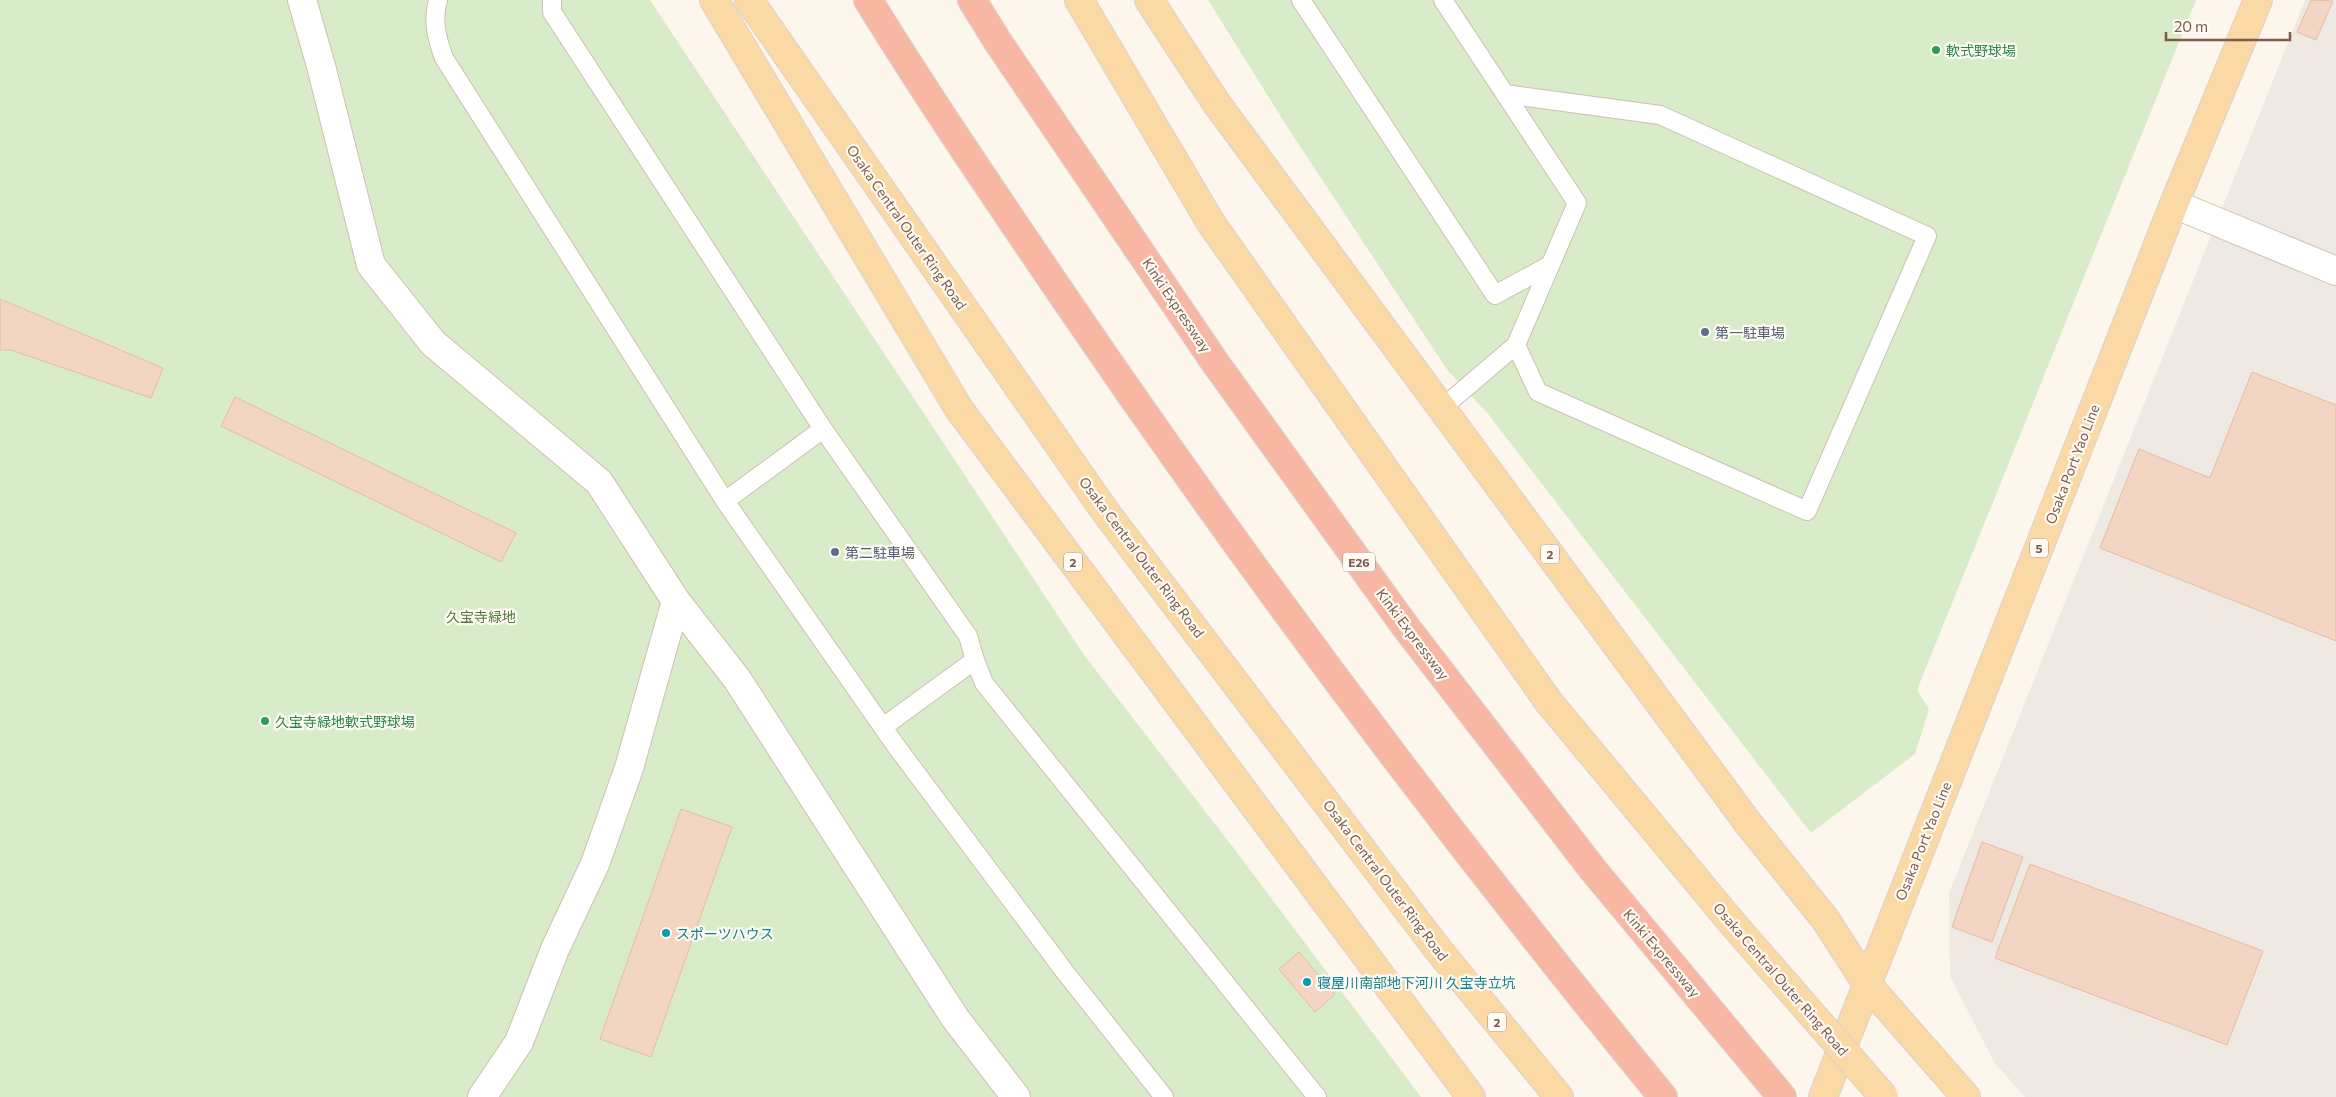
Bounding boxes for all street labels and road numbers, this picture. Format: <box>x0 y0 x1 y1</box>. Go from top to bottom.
street label: Osaka Central Outer Ring Road <box>844 141 970 313</box>
street label: Kinki Expressway <box>1139 255 1215 355</box>
street label: Osaka Port Yao Line <box>2041 402 2103 526</box>
street label: Osaka Central Outer Ring Road <box>1076 473 1208 641</box>
road number: 5 <box>2030 538 2048 558</box>
road number: 2 <box>1541 544 1559 564</box>
road number: 2 <box>1064 552 1082 572</box>
road number: E26 <box>1343 552 1375 572</box>
street label: Kinki Expressway <box>1373 585 1453 683</box>
street label: Osaka Port Yao Line <box>1891 779 1955 903</box>
street label: Osaka Central Outer Ring Road <box>1320 796 1452 964</box>
street label: Osaka Central Outer Ring Road <box>1710 899 1852 1059</box>
street label: Kinki Expressway <box>1620 906 1704 1000</box>
road number: 2 <box>1488 1012 1506 1032</box>

